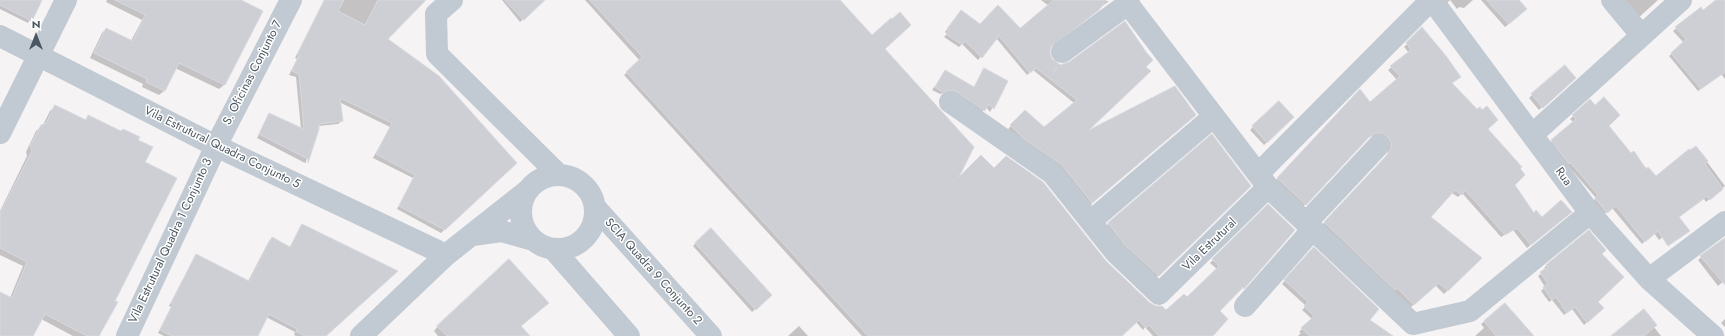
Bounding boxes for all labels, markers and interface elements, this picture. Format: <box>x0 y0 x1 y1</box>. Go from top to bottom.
north arrow <box>16 16 56 56</box>
text: N <box>32 16 40 32</box>
street label: S. Oficinas Conjunto 7 <box>220 18 286 128</box>
street label: Vila Estrutural Quadra Conjunto 5 <box>142 104 302 192</box>
street label: Vila Estrutural Quadra 1 Conjunto 3 <box>126 156 216 326</box>
street label: Rua <box>1552 165 1574 189</box>
street label: SCIA Quadra 9 Conjunto 2 <box>601 216 705 328</box>
street label: Vila Estrutural <box>1180 216 1240 274</box>

